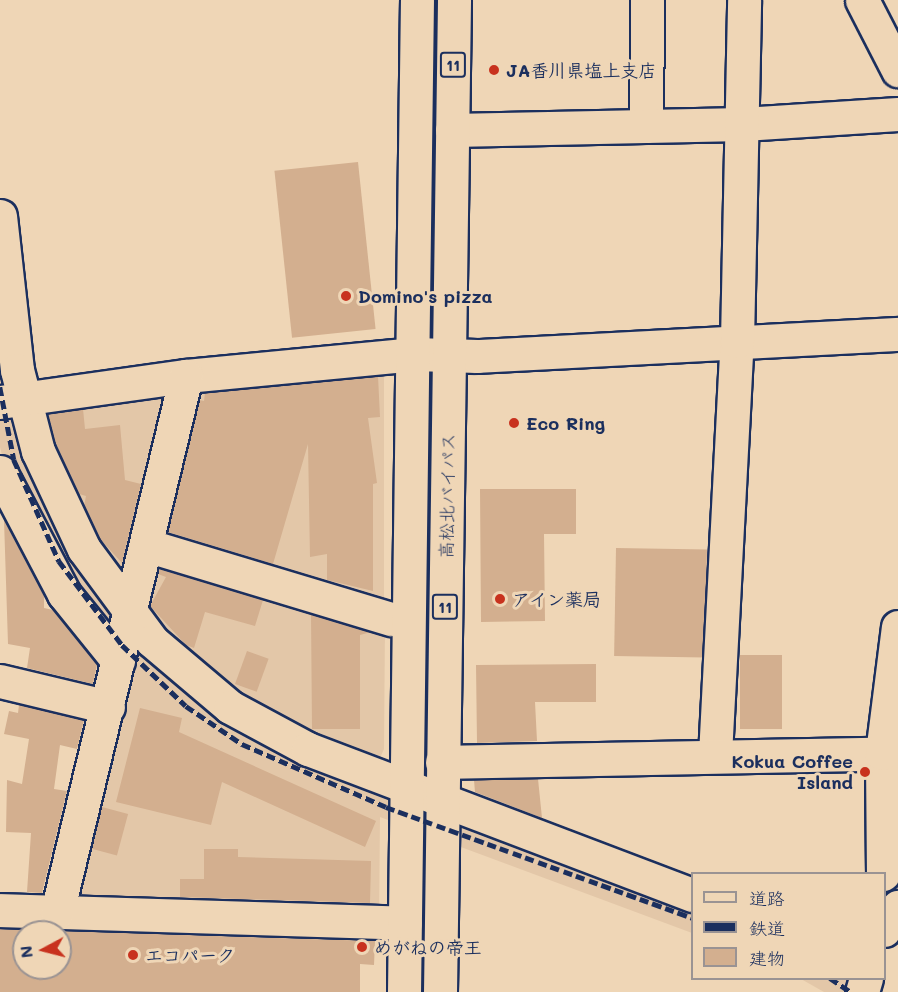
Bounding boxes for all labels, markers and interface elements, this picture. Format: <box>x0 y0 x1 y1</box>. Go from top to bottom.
road number: 11 <box>440 52 466 78</box>
place label: JA香川県塩上支店 <box>506 59 656 81</box>
marker: JA香川県塩上支店 <box>487 63 501 77</box>
place label: Domino's pizza <box>358 285 493 307</box>
marker: Domino's pizza <box>339 289 353 303</box>
place label: Eco Ring <box>526 412 605 434</box>
marker: Eco Ring <box>507 416 521 430</box>
street label: 高松北バイパス <box>435 433 459 559</box>
place label: アイン薬局 <box>512 588 602 610</box>
marker: アイン薬局 <box>493 592 507 606</box>
road number: 11 <box>432 594 458 620</box>
place label: Kokua Coffee Island <box>732 751 853 794</box>
marker: Kokua Coffee Island <box>858 765 872 779</box>
legend <box>691 872 886 980</box>
text: 道路 <box>749 886 785 910</box>
text: 鉄道 <box>749 916 785 940</box>
north arrow <box>12 920 72 980</box>
place label: めがねの帝王 <box>374 936 482 958</box>
marker: めがねの帝王 <box>355 940 369 954</box>
place label: エコパーク <box>145 944 235 966</box>
text: N <box>14 945 37 959</box>
text: 建物 <box>749 946 785 970</box>
marker: エコパーク <box>126 948 140 962</box>

